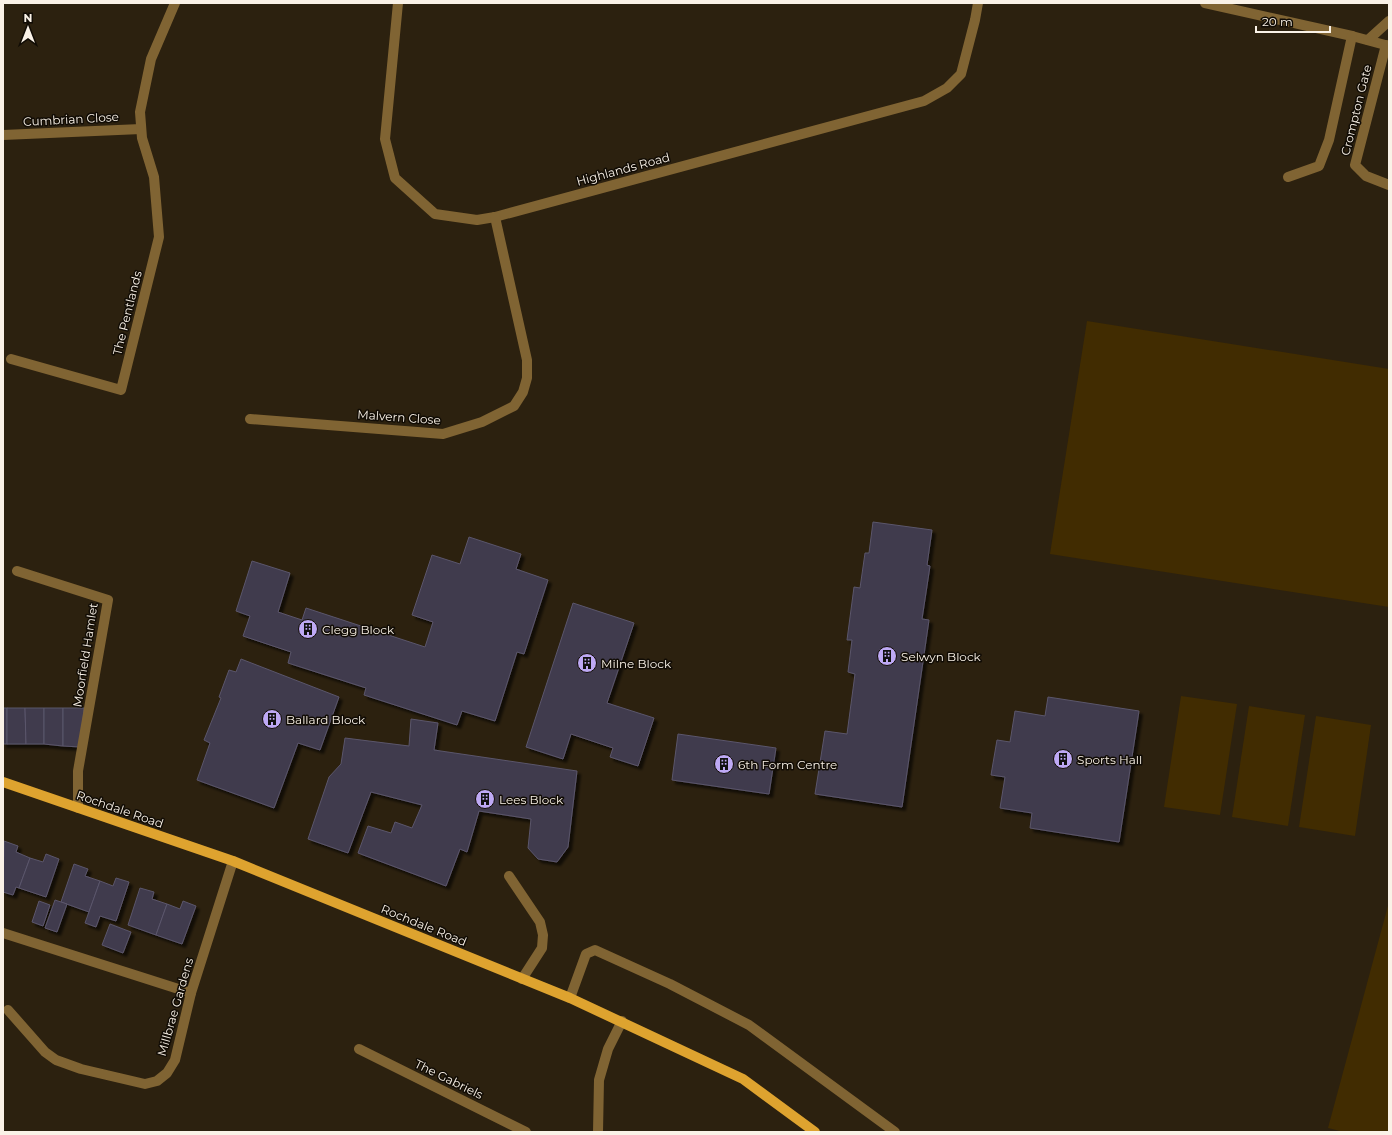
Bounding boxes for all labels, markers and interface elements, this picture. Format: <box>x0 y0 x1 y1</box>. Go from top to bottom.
north arrow <box>8 8 48 48</box>
scale bar <box>1256 8 1330 34</box>
text: N <box>24 11 32 25</box>
text: 20 m <box>1262 14 1293 29</box>
street label: Crompton Gate <box>1337 63 1375 157</box>
street label: Cumbrian Close <box>23 109 119 129</box>
street label: Highlands Road <box>575 149 671 189</box>
street label: The Pentlands <box>109 269 145 357</box>
street label: Malvern Close <box>357 407 441 427</box>
street label: Moorfield Hamlet <box>69 602 101 708</box>
building icon: Clegg Block <box>297 618 319 640</box>
place label: Clegg Block <box>322 622 395 637</box>
building icon: Selwyn Block <box>876 645 898 667</box>
place label: Selwyn Block <box>901 649 982 664</box>
building icon: Milne Block <box>576 652 598 674</box>
place label: Milne Block <box>601 656 672 671</box>
building icon: Ballard Block <box>261 708 283 730</box>
place label: Ballard Block <box>286 712 366 727</box>
building icon: Sports Hall <box>1052 748 1074 770</box>
place label: Sports Hall <box>1077 752 1142 767</box>
building icon: 6th Form Centre <box>713 753 735 775</box>
place label: 6th Form Centre <box>738 757 837 772</box>
street label: Rochdale Road <box>74 787 166 831</box>
building icon: Lees Block <box>474 788 496 810</box>
place label: Lees Block <box>499 792 564 807</box>
street label: Rochdale Road <box>379 901 469 949</box>
street label: Millbrae Gardens <box>154 956 196 1058</box>
street label: The Gabriels <box>412 1056 486 1102</box>

